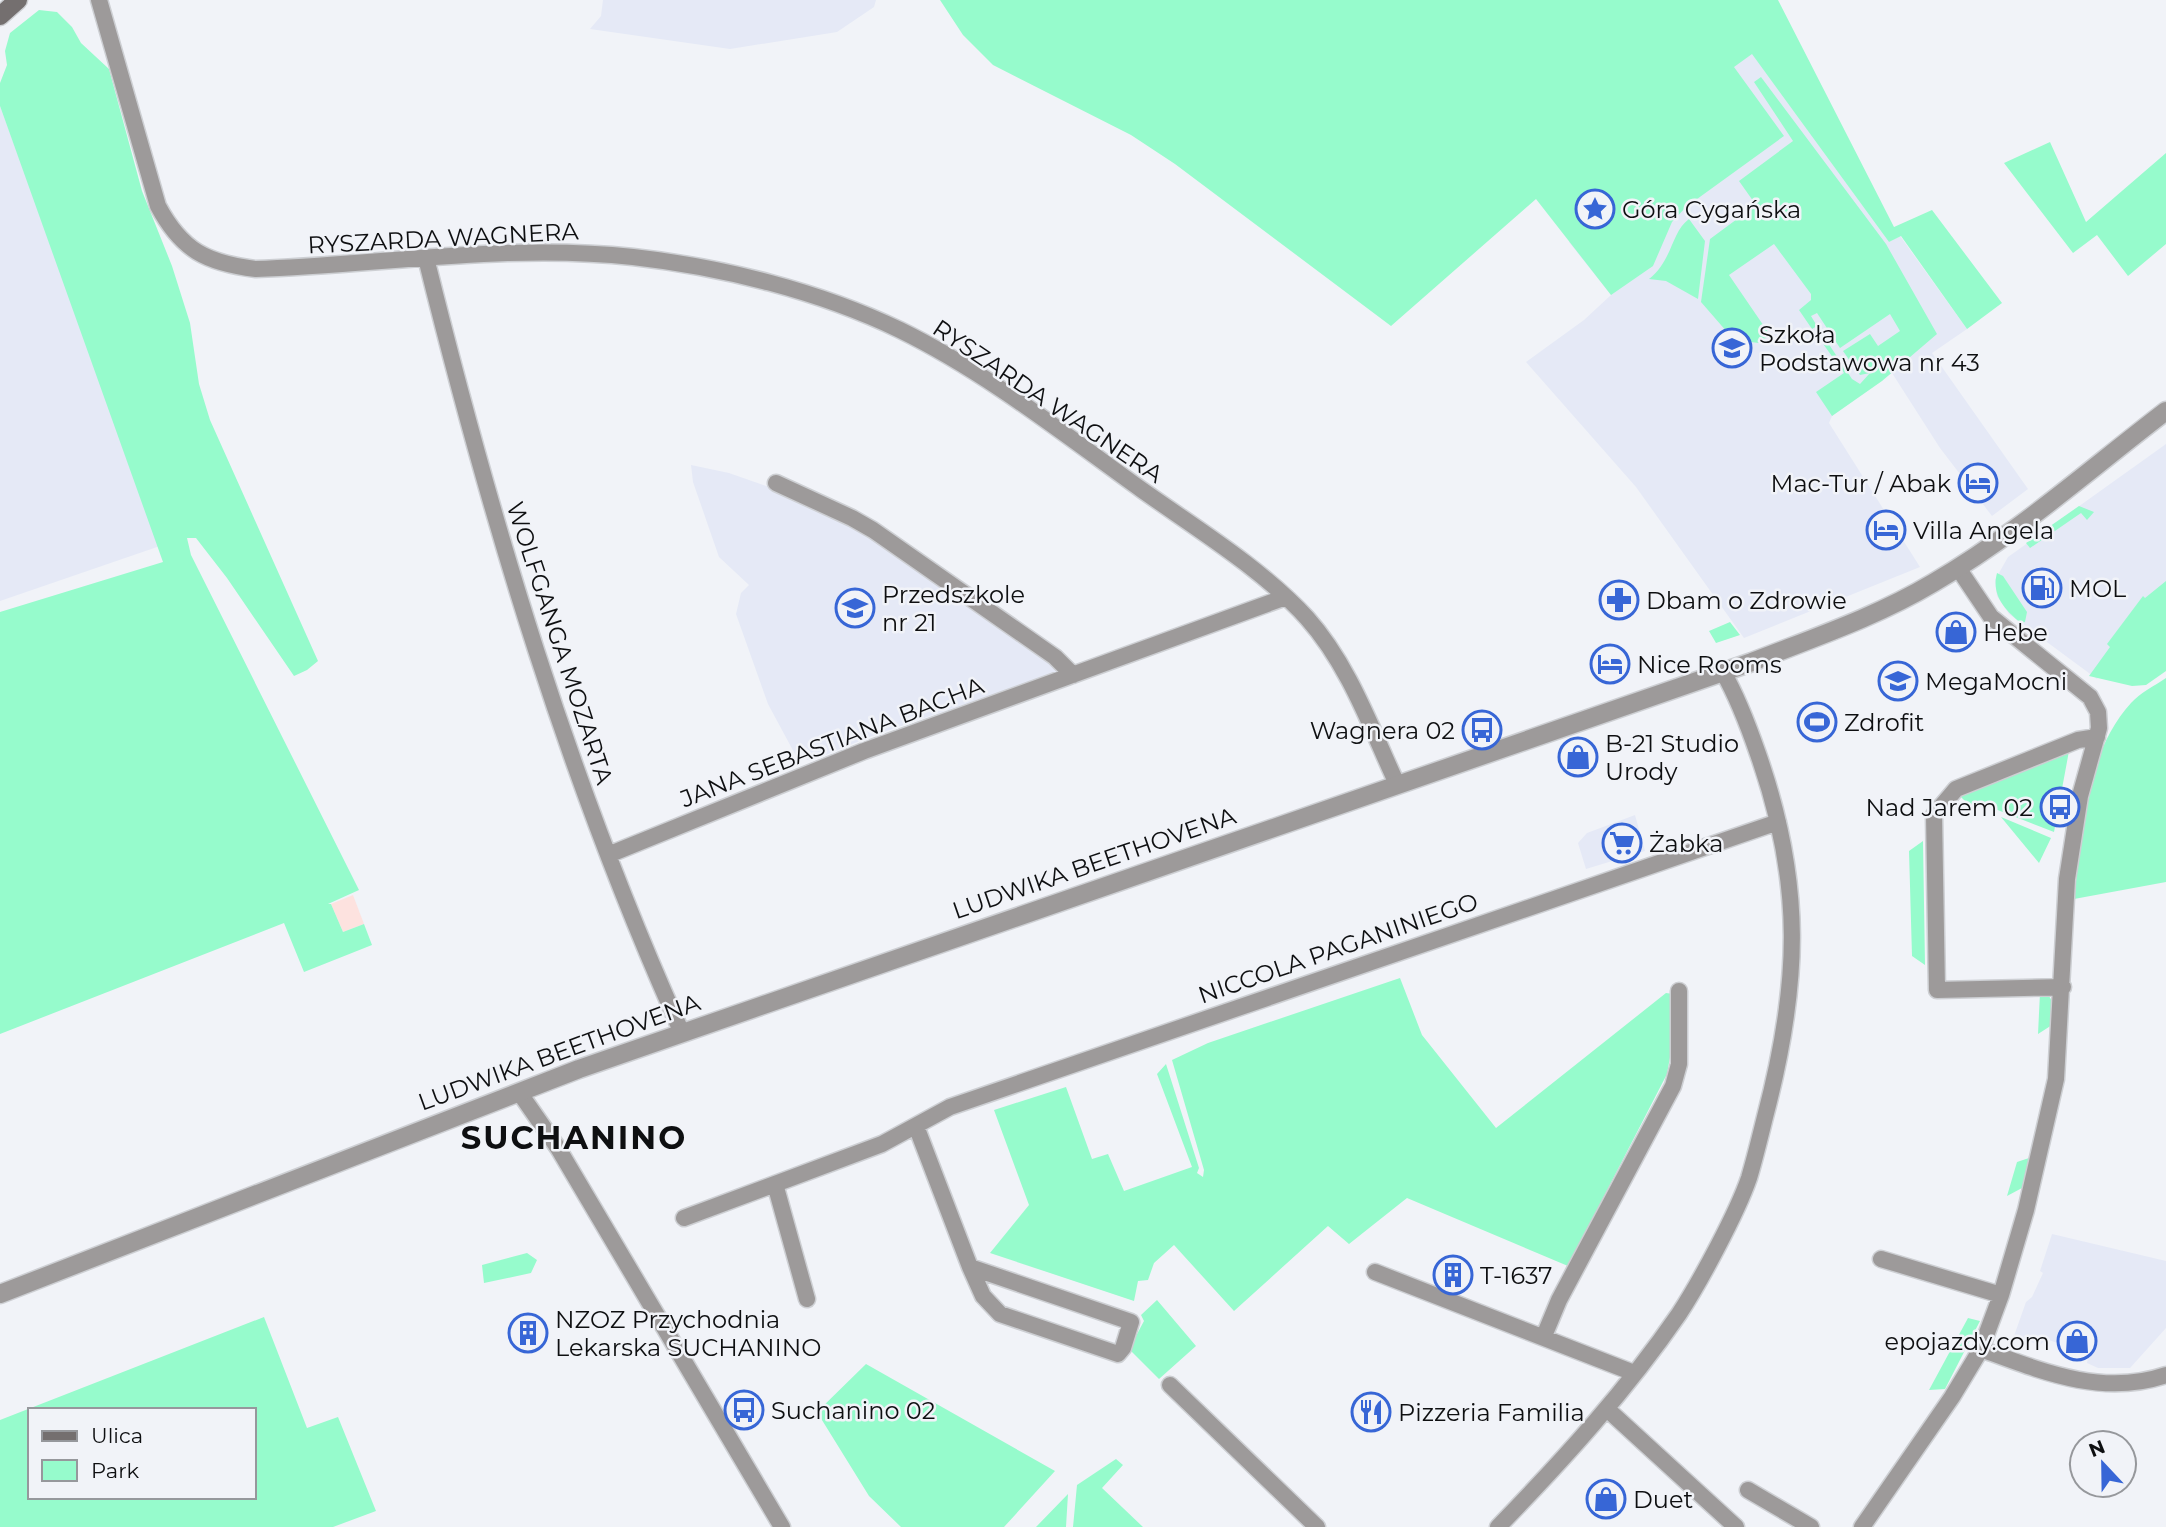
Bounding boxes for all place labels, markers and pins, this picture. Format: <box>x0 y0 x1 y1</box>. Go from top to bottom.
place icon: Góra Cygańska <box>1574 188 1616 230</box>
place label: Góra Cygańska <box>1622 195 1801 224</box>
place label: Szkoła Podstawowa nr 43 <box>1759 320 1980 377</box>
school or university icon: Szkoła Podstawowa nr 43 <box>1711 327 1753 369</box>
hotel icon: Mac-Tur / Abak <box>1957 462 1999 504</box>
place label: Mac-Tur / Abak <box>1770 469 1952 498</box>
hotel icon: Villa Angela <box>1865 509 1907 551</box>
place label: Villa Angela <box>1913 516 2054 545</box>
fuel station icon: MOL <box>2021 567 2063 609</box>
place label: MOL <box>2069 574 2126 603</box>
pharmacy icon: Dbam o Zdrowie <box>1598 579 1640 621</box>
place label: Przedszkole nr 21 <box>882 580 1025 637</box>
place label: Dbam o Zdrowie <box>1646 586 1847 615</box>
school or university icon: Przedszkole nr 21 <box>834 587 876 629</box>
shop icon: Hebe <box>1935 611 1977 653</box>
place label: Hebe <box>1983 618 2048 647</box>
hotel icon: Nice Rooms <box>1589 643 1631 685</box>
place label: Nice Rooms <box>1637 650 1782 679</box>
school or university icon: MegaMocni <box>1877 660 1919 702</box>
place label: MegaMocni <box>1925 667 2067 696</box>
sports icon: Zdrofit <box>1796 701 1838 743</box>
place label: Zdrofit <box>1844 708 1925 737</box>
bus stop icon: Wagnera 02 <box>1461 709 1503 751</box>
place label: Wagnera 02 <box>1310 716 1455 745</box>
place label: B-21 Studio Urody <box>1605 729 1739 786</box>
shop icon: B-21 Studio Urody <box>1557 736 1599 778</box>
bus stop icon: Nad Jarem 02 <box>2039 786 2081 828</box>
place label: Nad Jarem 02 <box>1865 793 2033 822</box>
supermarket icon: Żabka <box>1601 822 1643 864</box>
place label: Żabka <box>1649 829 1723 858</box>
building icon: T-1637 <box>1432 1254 1474 1296</box>
place label: T-1637 <box>1480 1261 1552 1290</box>
place label: NZOZ Przychodnia Lekarska SUCHANINO <box>555 1305 821 1362</box>
building icon: NZOZ Przychodnia Lekarska SUCHANINO <box>507 1312 549 1354</box>
shop icon: epojazdy.com <box>2056 1320 2098 1362</box>
place label: epojazdy.com <box>1885 1327 2050 1356</box>
bus stop icon: Suchanino 02 <box>723 1389 765 1431</box>
restaurant icon: Pizzeria Familia <box>1350 1391 1392 1433</box>
place label: Suchanino 02 <box>771 1396 935 1425</box>
place label: Pizzeria Familia <box>1398 1398 1585 1427</box>
shop icon: Duet <box>1585 1478 1627 1520</box>
place label: Duet <box>1633 1485 1693 1514</box>

